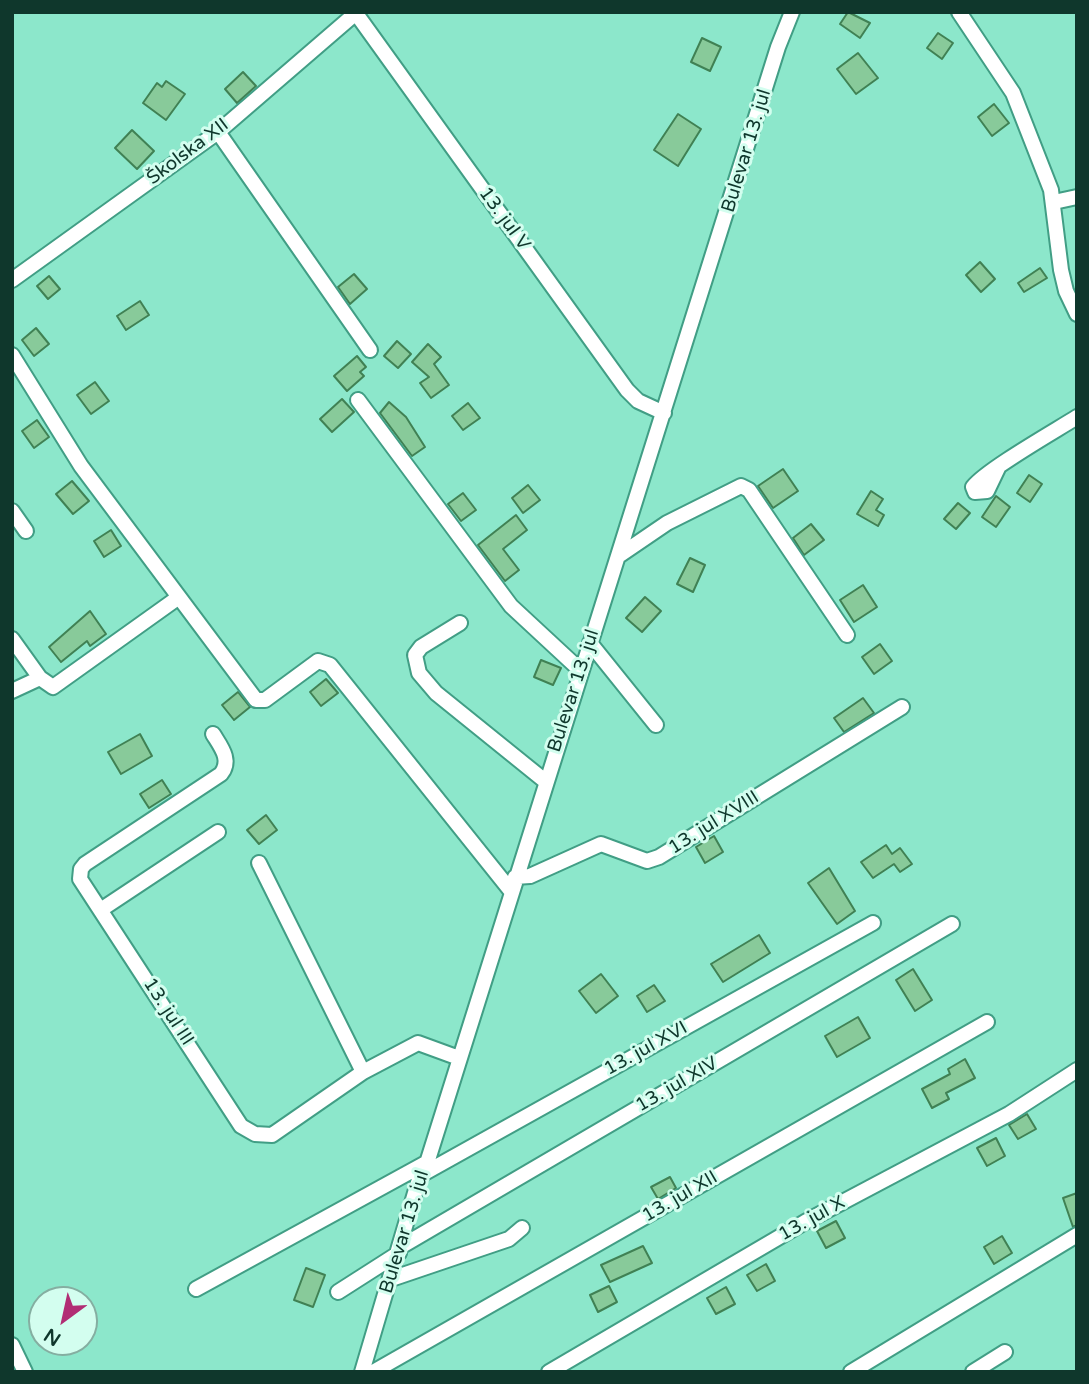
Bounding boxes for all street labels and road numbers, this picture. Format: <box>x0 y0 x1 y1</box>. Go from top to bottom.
street label: Bulevar 13. jul <box>717 87 777 215</box>
street label: Školska XII <box>143 114 233 190</box>
street label: 13. jul V <box>473 183 535 255</box>
street label: Bulevar 13. jul <box>543 627 605 755</box>
street label: 13. jul XVIII <box>664 786 764 860</box>
street label: 13. jul III <box>138 974 198 1050</box>
street label: 13. jul XVI <box>600 1017 692 1081</box>
street label: 13. jul XIV <box>632 1052 722 1118</box>
street label: 13. jul XII <box>638 1166 722 1228</box>
street label: Bulevar 13. jul <box>375 1168 435 1296</box>
street label: 13. jul X <box>775 1191 849 1247</box>

